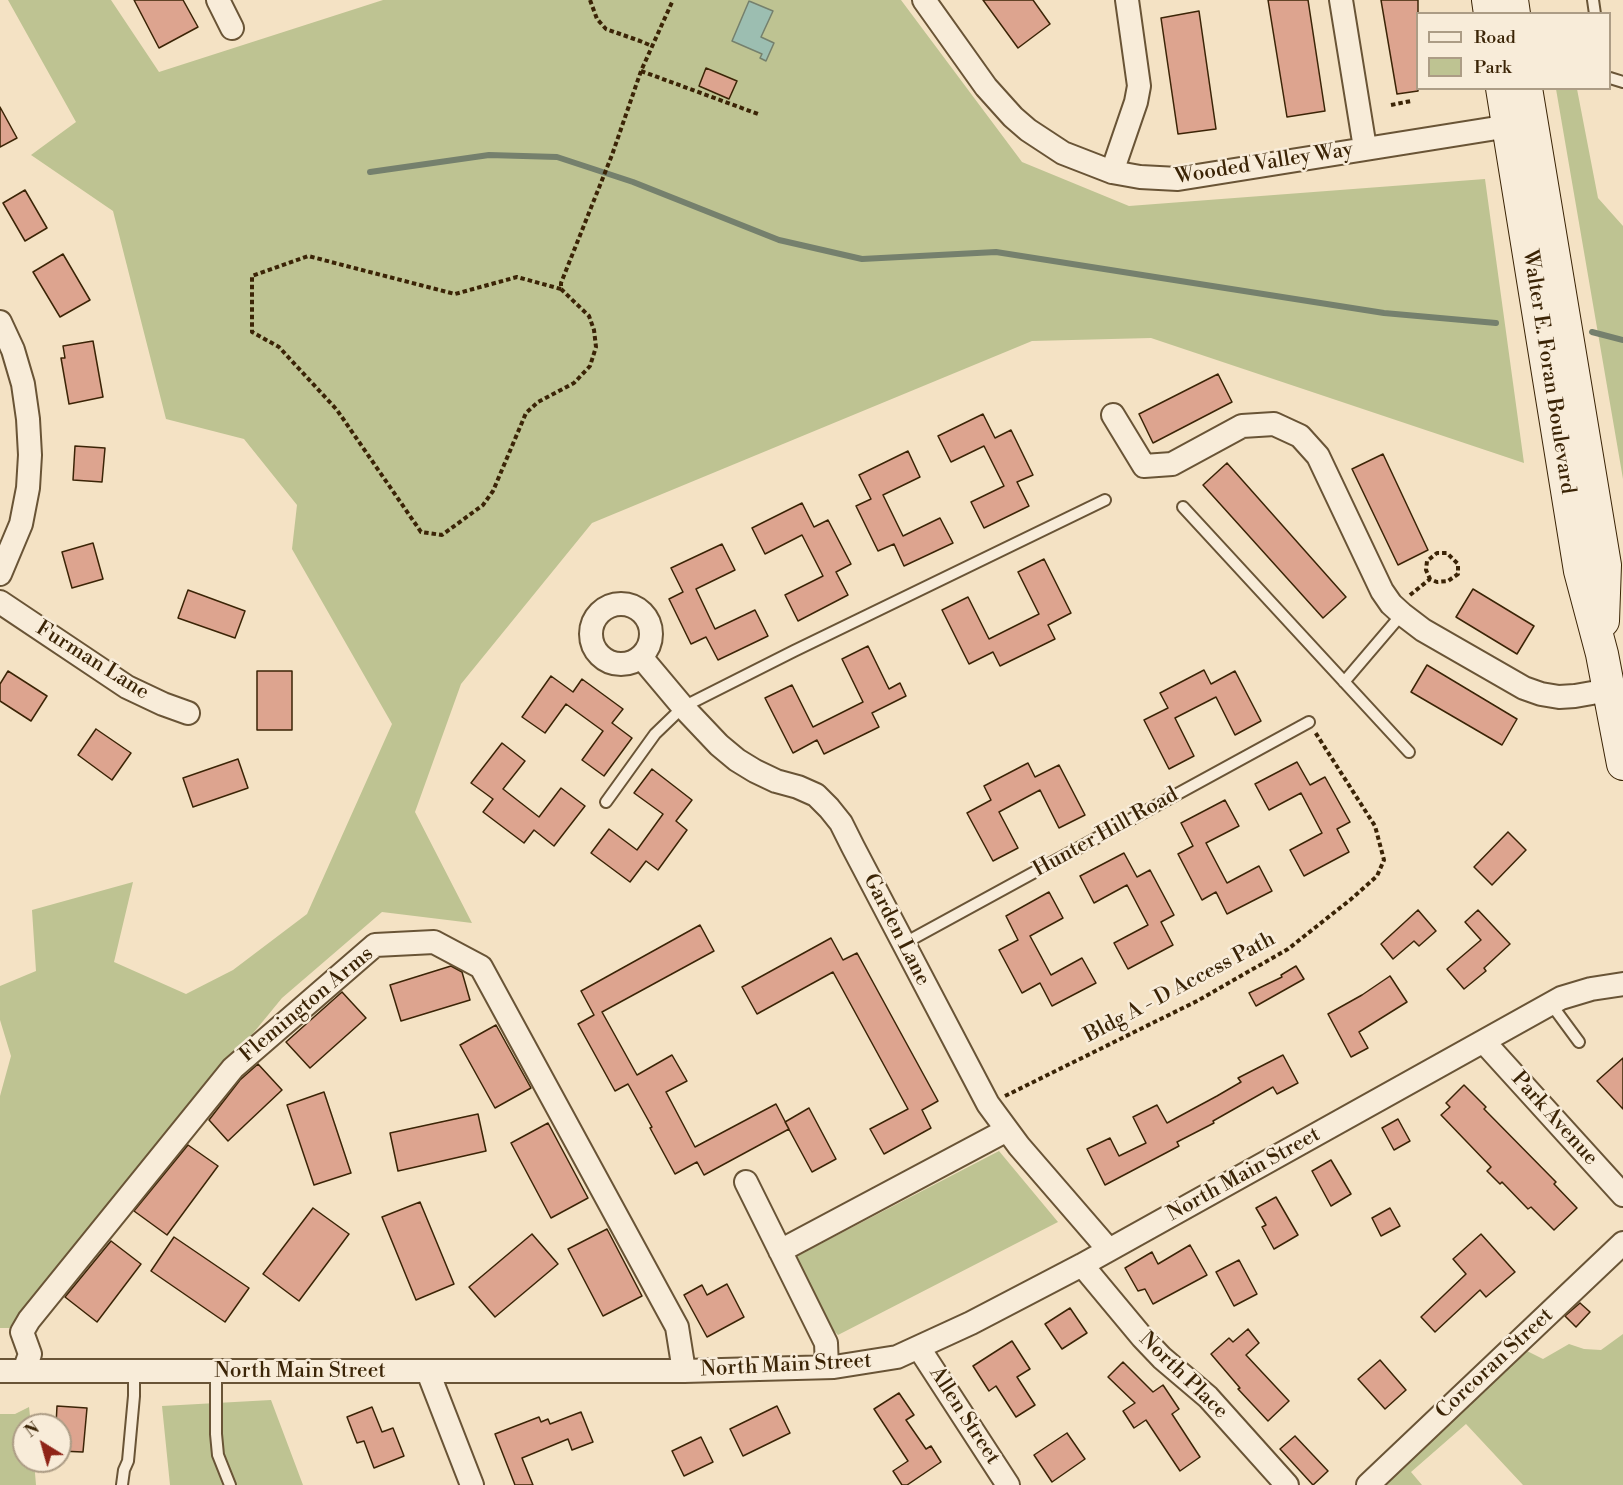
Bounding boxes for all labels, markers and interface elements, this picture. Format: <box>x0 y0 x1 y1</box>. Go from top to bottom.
legend <box>1416 12 1611 90</box>
text: Road <box>1474 26 1516 49</box>
text: Park <box>1474 56 1511 79</box>
street label: Wooded Valley Way <box>1173 137 1355 191</box>
street label: Walter E. Foran Boulevard <box>1516 248 1580 496</box>
street label: Furman Lane <box>31 616 153 706</box>
street label: Hunter Hill Road <box>1029 783 1183 883</box>
street label: Garden Lane <box>857 870 935 990</box>
street label: Bldg A - D Access Path <box>1080 927 1280 1049</box>
street label: Flemington Arms <box>235 942 379 1068</box>
street label: Park Avenue <box>1505 1067 1603 1171</box>
street label: North Main Street <box>1163 1122 1325 1228</box>
street label: Corcoran Street <box>1431 1303 1559 1425</box>
street label: North Place <box>1133 1327 1233 1425</box>
street label: North Main Street <box>700 1349 872 1383</box>
street label: North Main Street <box>214 1359 386 1385</box>
street label: Allen Street <box>923 1362 1005 1470</box>
north arrow <box>12 1413 72 1473</box>
text: N <box>21 1418 43 1442</box>

